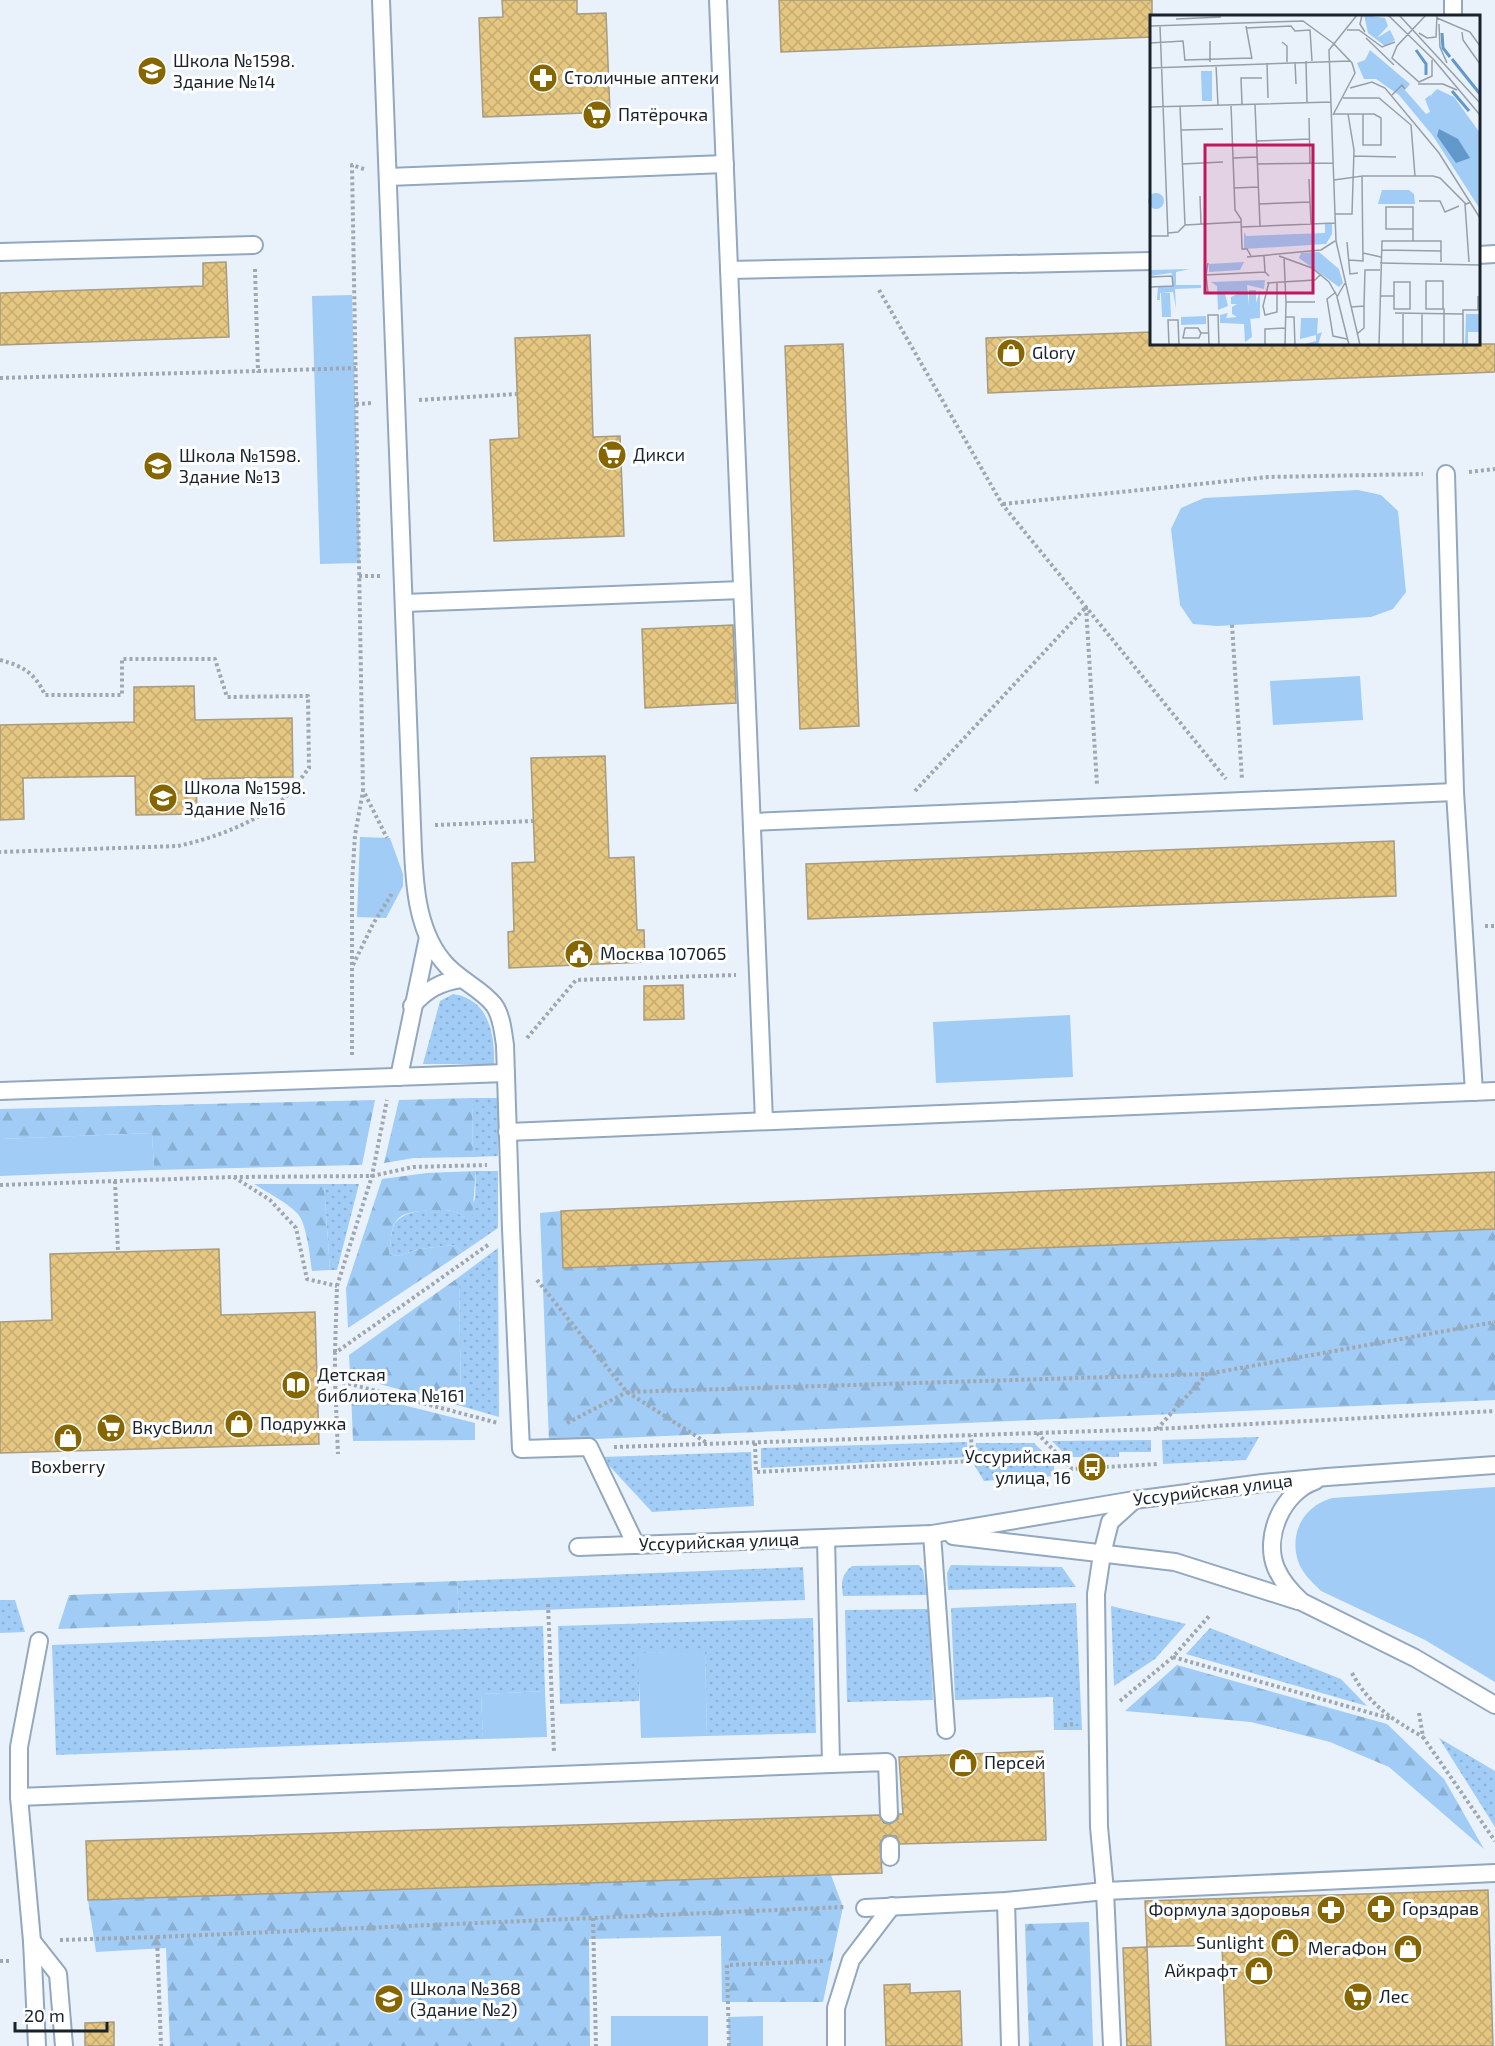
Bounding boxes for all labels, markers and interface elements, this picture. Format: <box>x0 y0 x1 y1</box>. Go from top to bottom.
inset map <box>1150 15 1480 345</box>
place label: Школа №1598. Здание №14 <box>173 49 295 92</box>
school or university icon: Школа №1598. Здание №14 <box>136 55 168 87</box>
pharmacy icon: Столичные аптеки <box>527 62 559 94</box>
place label: Столичные аптеки <box>564 66 719 88</box>
supermarket icon: Пятёрочка <box>581 99 613 131</box>
place label: Пятёрочка <box>618 103 708 125</box>
shop icon: Glory <box>995 337 1027 369</box>
place label: Glory <box>1032 341 1076 363</box>
supermarket icon: Дикси <box>596 439 628 471</box>
place label: Дикси <box>633 443 685 465</box>
place label: Школа №1598. Здание №13 <box>179 444 301 487</box>
school or university icon: Школа №1598. Здание №13 <box>142 450 174 482</box>
place label: Школа №1598. Здание №16 <box>184 776 306 819</box>
school or university icon: Школа №1598. Здание №16 <box>147 782 179 814</box>
public building icon: Москва 107065 <box>563 938 595 970</box>
place label: Москва 107065 <box>600 942 727 964</box>
place label: Детская библиотека №161 <box>317 1363 465 1406</box>
library icon: Детская библиотека №161 <box>280 1369 312 1401</box>
shop icon: Подружка <box>223 1408 255 1440</box>
supermarket icon: ВкусВилл <box>95 1412 127 1444</box>
place label: Подружка <box>260 1412 346 1434</box>
place label: ВкусВилл <box>132 1416 213 1438</box>
shop icon: Boxberry <box>52 1422 84 1454</box>
place label: Уссурийская улица, 16 <box>965 1445 1071 1488</box>
bus stop icon: Уссурийская улица, 16 <box>1076 1451 1108 1483</box>
place label: Boxberry <box>31 1455 106 1477</box>
street label: Уссурийская улица <box>1132 1468 1294 1510</box>
street label: Уссурийская улица <box>638 1527 800 1555</box>
shop icon: Персей <box>947 1747 979 1779</box>
place label: Персей <box>984 1751 1045 1773</box>
pharmacy icon: Горздрав <box>1365 1893 1397 1925</box>
pharmacy icon: Формула здоровья <box>1315 1894 1347 1926</box>
place label: Горздрав <box>1402 1897 1479 1919</box>
place label: Формула здоровья <box>1149 1898 1310 1920</box>
shop icon: Sunlight <box>1269 1927 1301 1959</box>
place label: Sunlight <box>1196 1931 1264 1953</box>
shop icon: МегаФон <box>1392 1933 1424 1965</box>
place label: МегаФон <box>1308 1937 1387 1959</box>
shop icon: Айкрафт <box>1243 1955 1275 1987</box>
place label: Айкрафт <box>1164 1959 1238 1981</box>
place label: Школа №368 (Здание №2) <box>410 1977 521 2020</box>
supermarket icon: Лес <box>1342 1981 1374 2013</box>
school or university icon: Школа №368 (Здание №2) <box>373 1983 405 2015</box>
place label: Лес <box>1379 1985 1409 2007</box>
scale bar <box>15 1995 106 2033</box>
text: 20 m <box>24 2004 65 2026</box>

